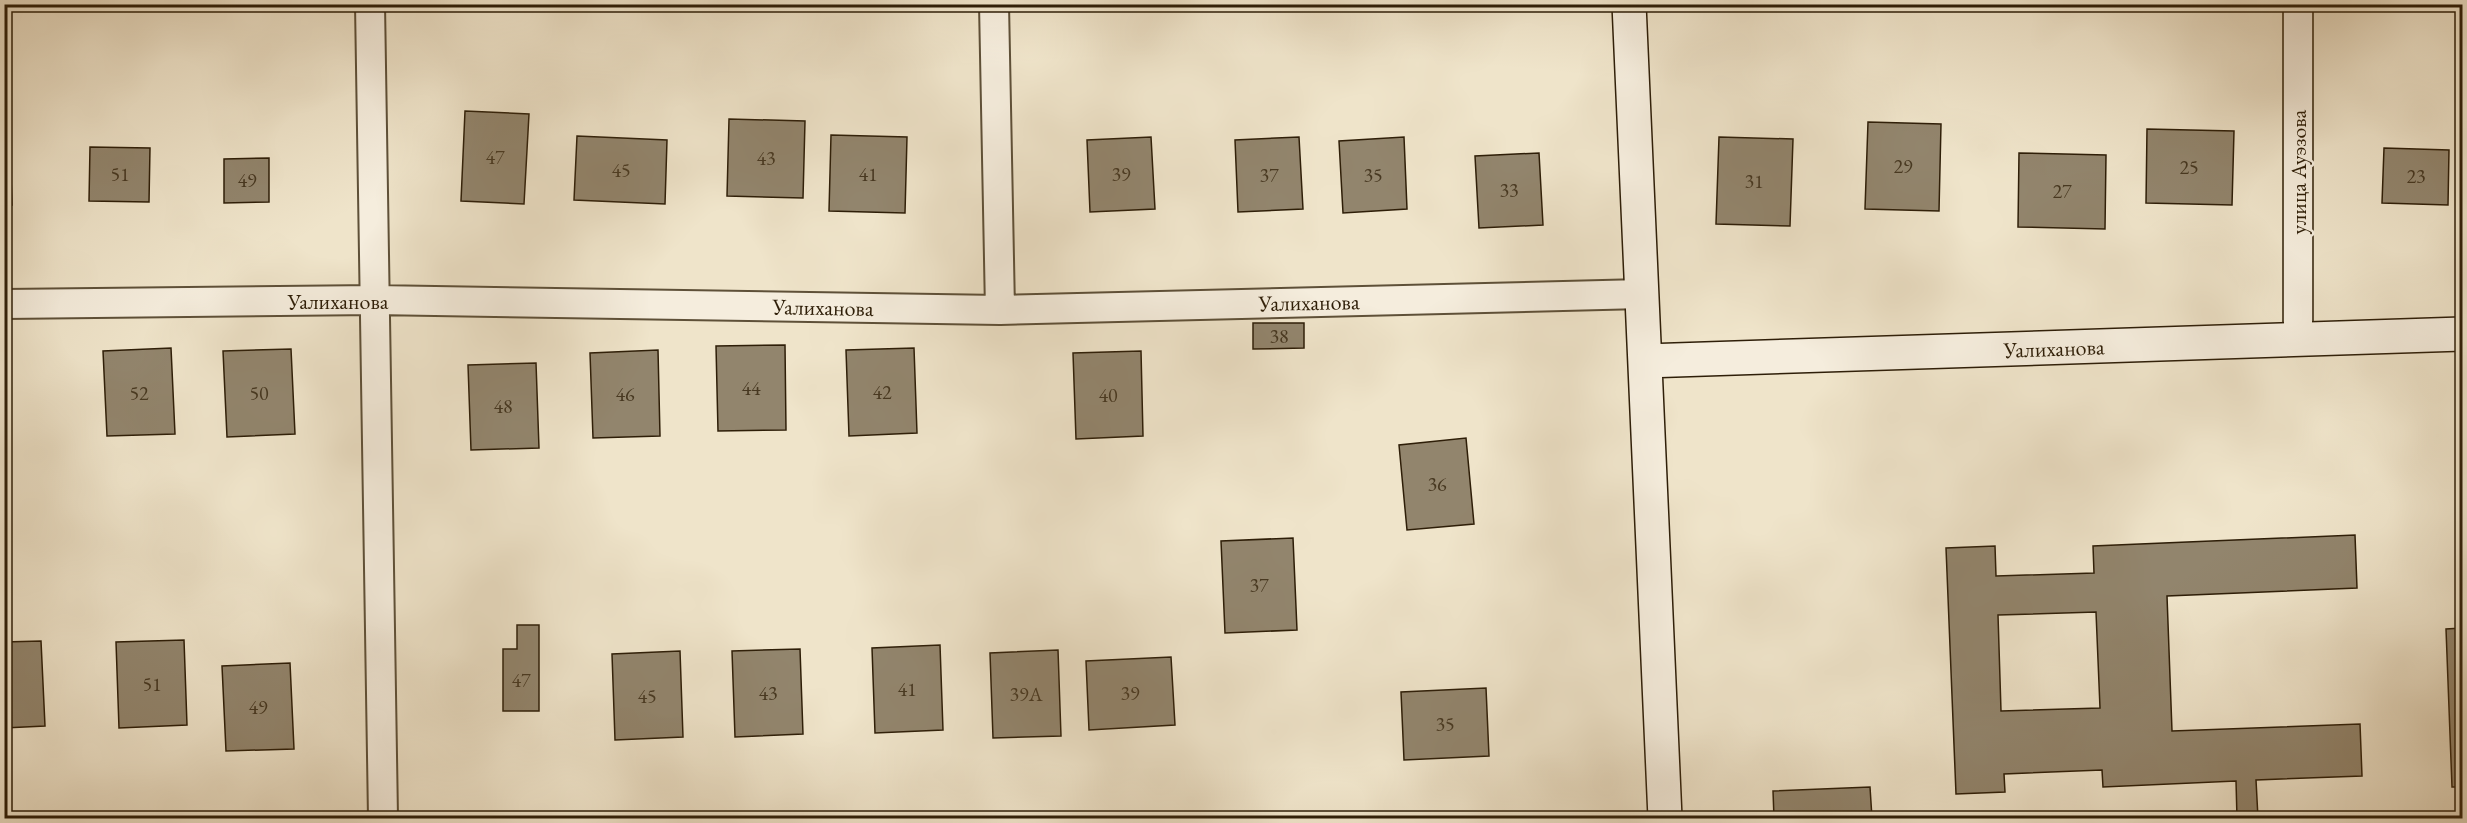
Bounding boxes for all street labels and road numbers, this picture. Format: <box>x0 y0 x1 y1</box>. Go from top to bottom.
street label: улица Ауэзова <box>2284 109 2313 234</box>
street label: Уалиханова <box>286 287 389 316</box>
street label: Уалиханова <box>1257 287 1360 318</box>
street label: Уалиханова <box>771 292 874 323</box>
street label: Уалиханова <box>2002 332 2105 365</box>

